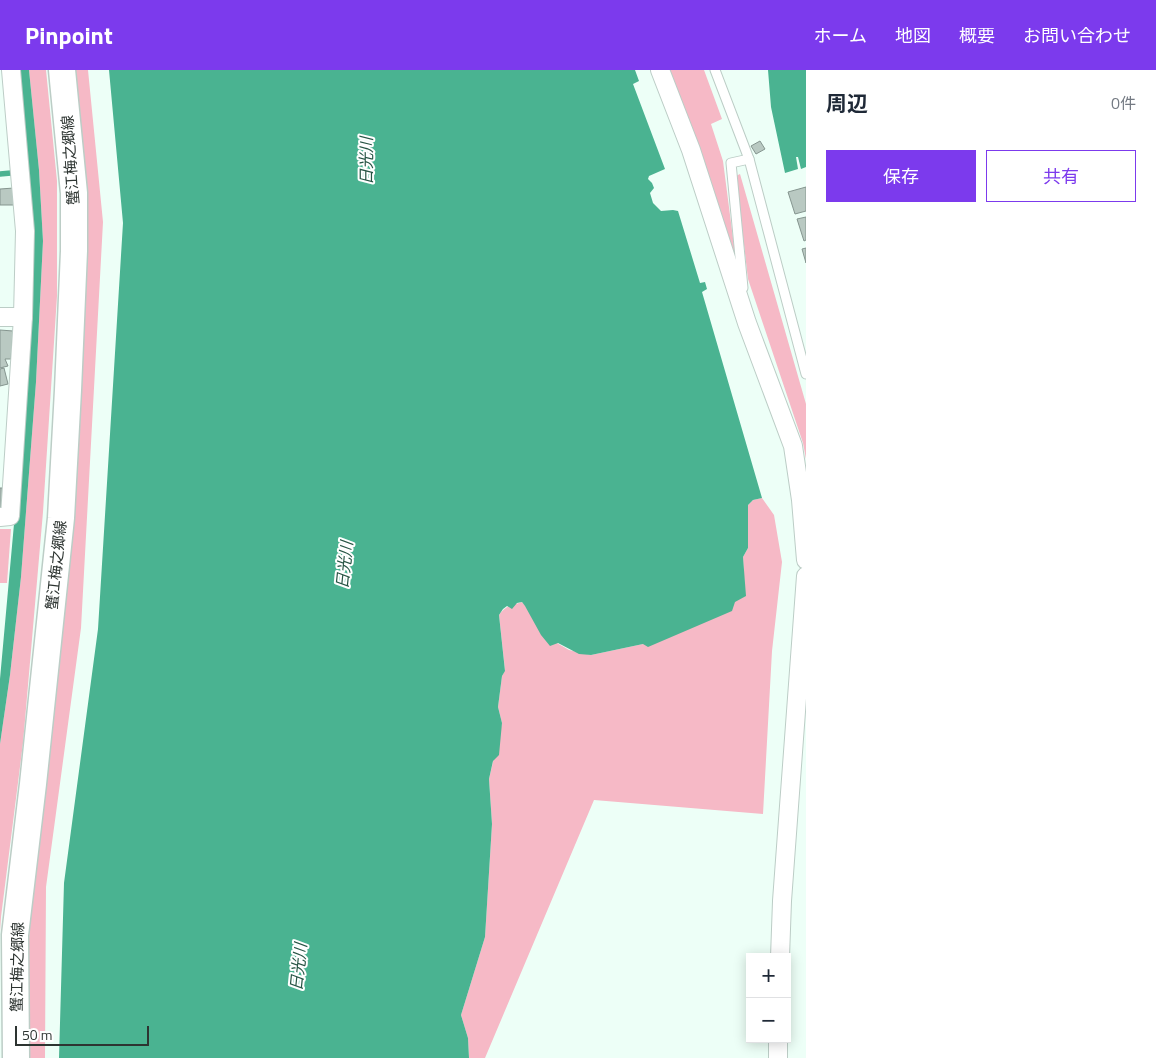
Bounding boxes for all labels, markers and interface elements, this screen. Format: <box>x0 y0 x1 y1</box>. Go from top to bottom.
text: Pinpoint <box>25 17 113 53</box>
text: ホーム <box>814 22 867 49</box>
text: 地図 <box>895 22 931 49</box>
text: 概要 <box>959 22 995 49</box>
text: お問い合わせ <box>1023 22 1131 49</box>
text: 周辺 <box>826 87 868 119</box>
text: 0件 <box>1111 91 1136 115</box>
street label: 蟹江梅之郷線 <box>55 114 85 206</box>
water label: 日光川 <box>354 135 378 185</box>
button: 保存 <box>826 150 976 202</box>
button: 共有 <box>986 150 1136 202</box>
street label: 蟹江梅之郷線 <box>40 519 72 611</box>
water label: 日光川 <box>330 538 359 590</box>
street label: 蟹江梅之郷線 <box>5 922 29 1012</box>
water label: 日光川 <box>284 940 313 992</box>
map controls <box>746 953 791 1043</box>
button: + <box>746 953 791 998</box>
button: − <box>746 998 791 1043</box>
scale bar <box>15 1023 149 1046</box>
text: 50 m <box>22 1024 52 1045</box>

